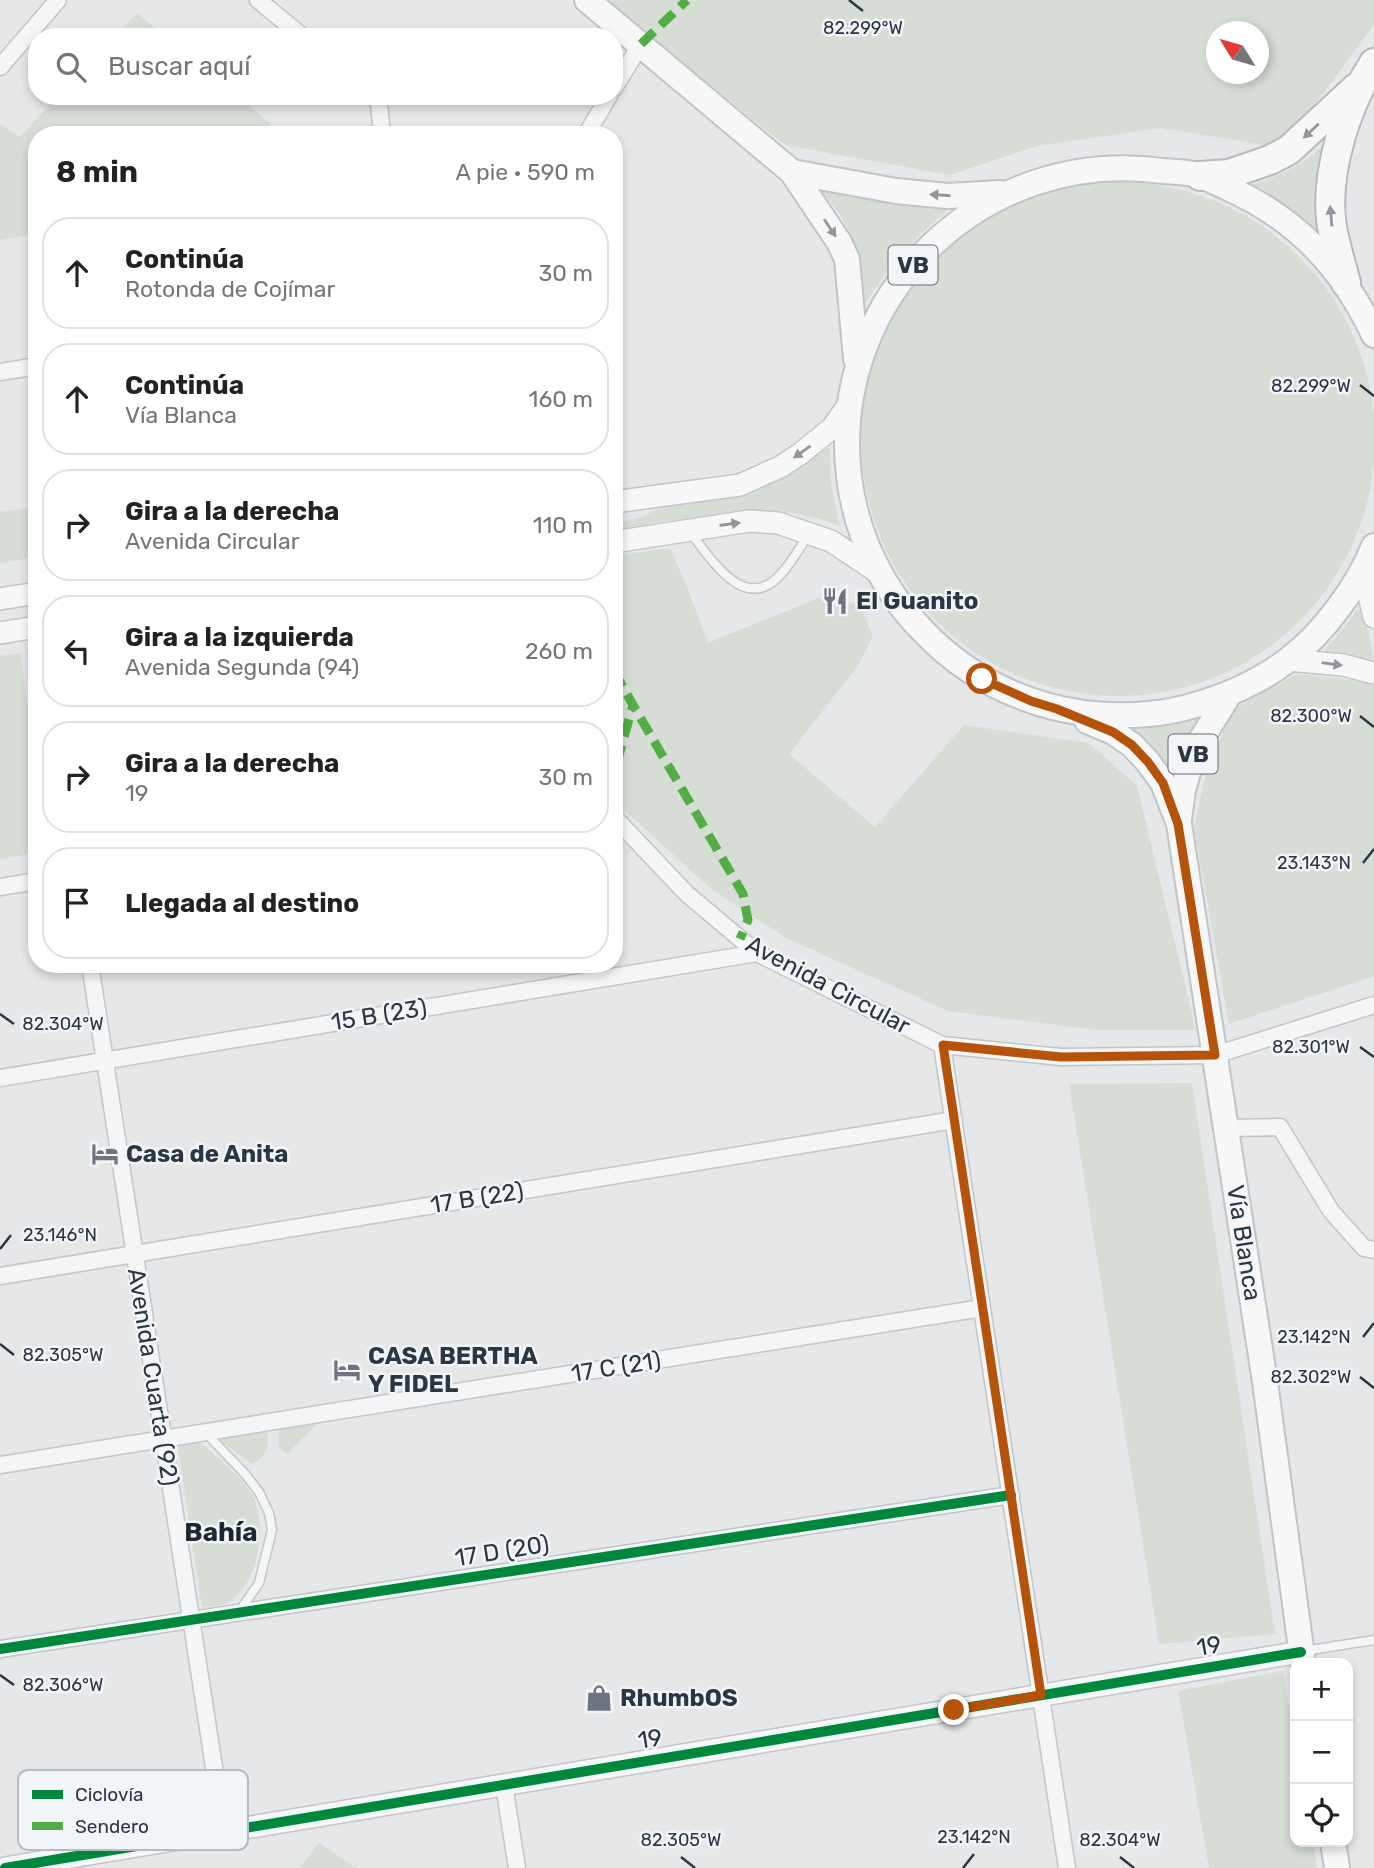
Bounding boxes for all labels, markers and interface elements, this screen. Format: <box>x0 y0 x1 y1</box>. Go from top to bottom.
text: 82.299°W <box>823 17 903 39</box>
north arrow <box>1206 21 1269 84</box>
search box <box>28 28 623 105</box>
icon: search <box>52 48 90 86</box>
text: Buscar aquí <box>108 51 250 82</box>
one-way arrow <box>1302 123 1320 139</box>
text: 8 min <box>56 154 138 190</box>
text: A pie · 590 m <box>456 158 595 186</box>
one-way arrow <box>928 189 950 200</box>
one-way arrow <box>1325 205 1336 227</box>
one-way arrow <box>824 219 837 238</box>
text: Continúa <box>125 244 244 275</box>
road number: VB <box>888 246 937 284</box>
icon: ahead <box>58 254 96 292</box>
text: 30 m <box>538 259 593 287</box>
text: Rotonda de Cojímar <box>125 275 335 303</box>
text: Continúa <box>125 370 244 401</box>
text: 82.299°W <box>1271 375 1351 397</box>
icon: ahead <box>58 380 96 418</box>
text: 160 m <box>529 385 593 413</box>
text: Vía Blanca <box>125 401 237 429</box>
one-way arrow <box>793 445 811 459</box>
text: Gira a la derecha <box>125 496 339 527</box>
icon: right <box>58 506 96 544</box>
text: 110 m <box>533 511 593 539</box>
one-way arrow <box>719 518 741 529</box>
text: Avenida Circular <box>125 527 299 555</box>
restaurant icon: El Guanito <box>820 586 850 616</box>
place label: El Guanito <box>856 587 978 615</box>
text: Gira a la izquierda <box>125 622 354 653</box>
icon: left <box>58 632 96 670</box>
text: 260 m <box>525 637 593 665</box>
text: Avenida Segunda (94) <box>125 653 359 681</box>
one-way arrow <box>1321 659 1343 670</box>
route start <box>966 663 997 694</box>
text: 82.300°W <box>1270 705 1352 727</box>
road number: VB <box>1168 734 1218 774</box>
text: Gira a la derecha <box>125 748 339 779</box>
icon: right <box>58 758 96 796</box>
text: 30 m <box>538 763 593 791</box>
text: 19 <box>125 779 148 807</box>
text: 23.143°N <box>1277 852 1351 874</box>
icon: arrive <box>58 884 96 922</box>
text: Llegada al destino <box>125 888 359 919</box>
street label: Avenida Circular <box>741 930 915 1040</box>
street label: 15 B (23) <box>329 994 429 1036</box>
text: 82.304°W <box>22 1013 104 1035</box>
text: 82.301°W <box>1272 1036 1350 1058</box>
hotel icon: Casa de Anita <box>90 1139 120 1169</box>
place label: Casa de Anita <box>126 1140 288 1168</box>
street label: 17 B (22) <box>428 1177 526 1219</box>
street label: Vía Blanca <box>1221 1183 1267 1303</box>
text: 23.146°N <box>23 1224 97 1246</box>
street label: Avenida Cuarta (92) <box>122 1266 184 1488</box>
text: 23.142°N <box>1277 1326 1351 1348</box>
place label: CASA BERTHA Y FIDEL <box>368 1342 538 1398</box>
text: 82.305°W <box>23 1344 103 1366</box>
street label: 17 C (21) <box>569 1346 663 1388</box>
hotel icon: CASA BERTHA Y FIDEL <box>332 1355 362 1385</box>
text: 82.302°W <box>1271 1366 1351 1388</box>
district label: Bahía <box>184 1517 258 1548</box>
street label: 17 D (20) <box>453 1530 551 1572</box>
street label: 19 <box>1194 1630 1224 1662</box>
map controls <box>1290 1658 1353 1847</box>
button: + <box>1290 1658 1353 1721</box>
text: 82.306°W <box>22 1674 104 1696</box>
shop icon: RhumbOS <box>584 1683 614 1713</box>
place label: RhumbOS <box>620 1684 738 1712</box>
route end <box>938 1694 969 1725</box>
button: − <box>1290 1721 1353 1784</box>
street label: 19 <box>636 1723 664 1755</box>
legend <box>18 1770 248 1850</box>
text: Ciclovía <box>75 1783 144 1806</box>
button: locate <box>1290 1784 1353 1847</box>
text: Sendero <box>75 1815 149 1838</box>
text: 23.142°N <box>937 1826 1011 1848</box>
text: 82.305°W <box>641 1829 721 1851</box>
text: 82.304°W <box>1079 1829 1161 1851</box>

